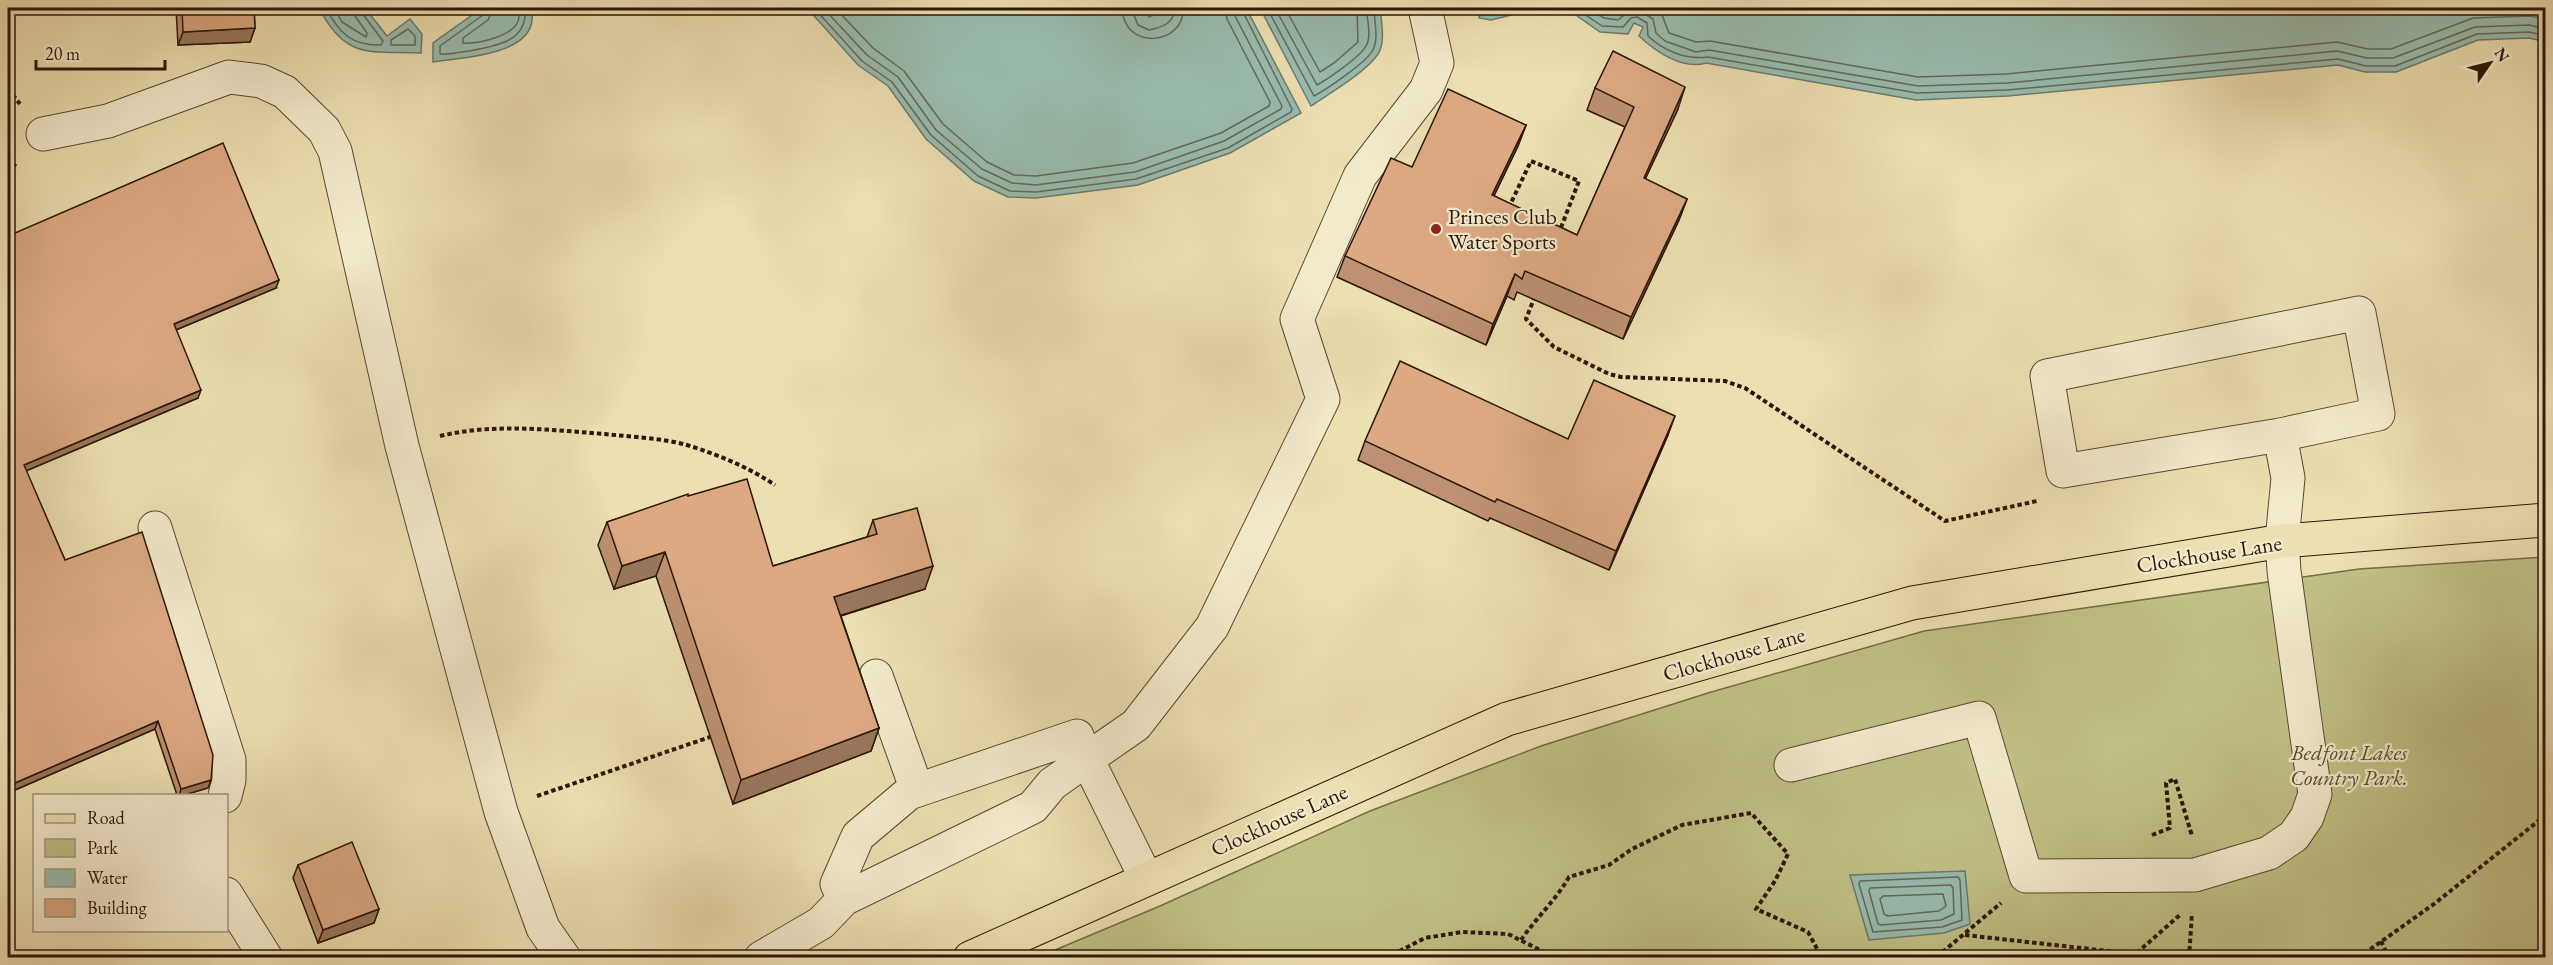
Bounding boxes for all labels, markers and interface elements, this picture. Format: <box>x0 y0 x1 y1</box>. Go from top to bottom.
scale bar <box>36 33 165 71</box>
north arrow <box>2460 33 2520 93</box>
text: 20 m <box>45 42 80 65</box>
text: N <box>2490 43 2514 66</box>
place label: Princes Club Water Sports <box>1448 202 1557 256</box>
marker: Princes Club Water Sports <box>1429 222 1443 236</box>
street label: Clockhouse Lane <box>2134 528 2284 580</box>
street label: Clockhouse Lane <box>1659 620 1809 688</box>
park label: Bedfont Lakes Country Park. <box>2290 738 2408 792</box>
street label: Clockhouse Lane <box>1206 777 1352 863</box>
legend <box>33 794 228 932</box>
text: Road <box>87 806 126 829</box>
text: Park <box>87 836 118 859</box>
text: Water <box>87 866 128 889</box>
text: Building <box>87 896 147 919</box>

